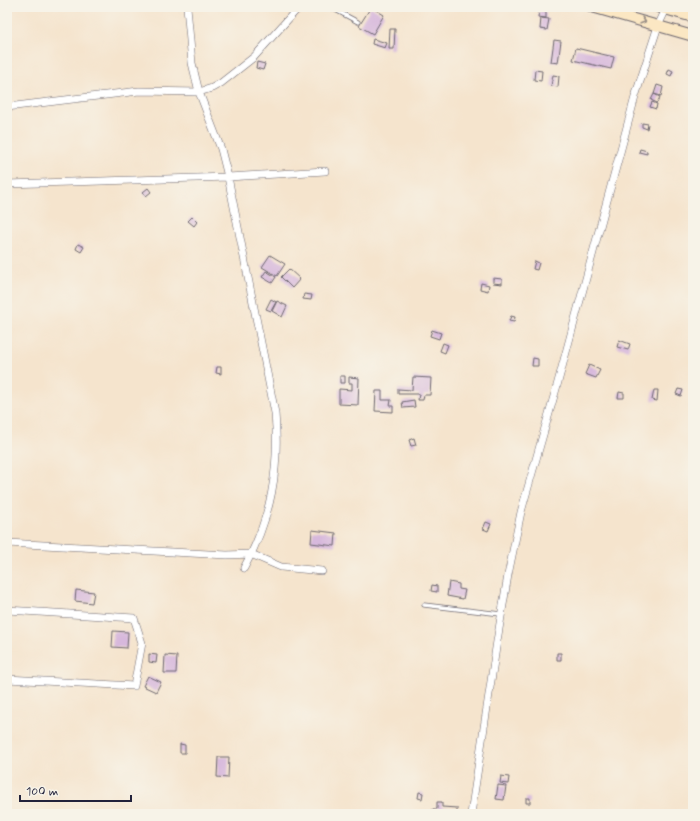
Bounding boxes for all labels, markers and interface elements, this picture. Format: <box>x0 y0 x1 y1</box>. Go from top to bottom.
one-way arrow <box>639 16 646 25</box>
scale bar <box>20 777 131 803</box>
text: 100 m <box>26 784 58 800</box>

